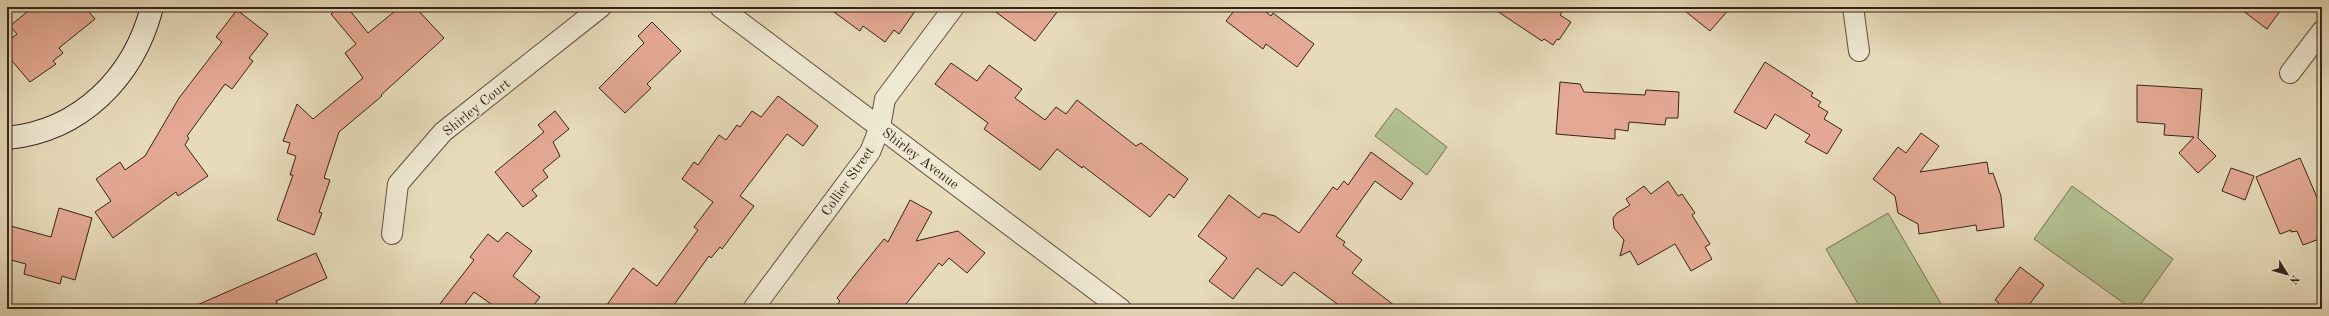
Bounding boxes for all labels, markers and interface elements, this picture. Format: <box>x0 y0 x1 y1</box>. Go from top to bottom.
street label: Shirley Court <box>440 77 513 139</box>
street label: Shirley Avenue <box>880 126 961 192</box>
street label: Collier Street <box>819 144 877 219</box>
north arrow <box>2267 254 2307 294</box>
text: N <box>2287 272 2301 286</box>

